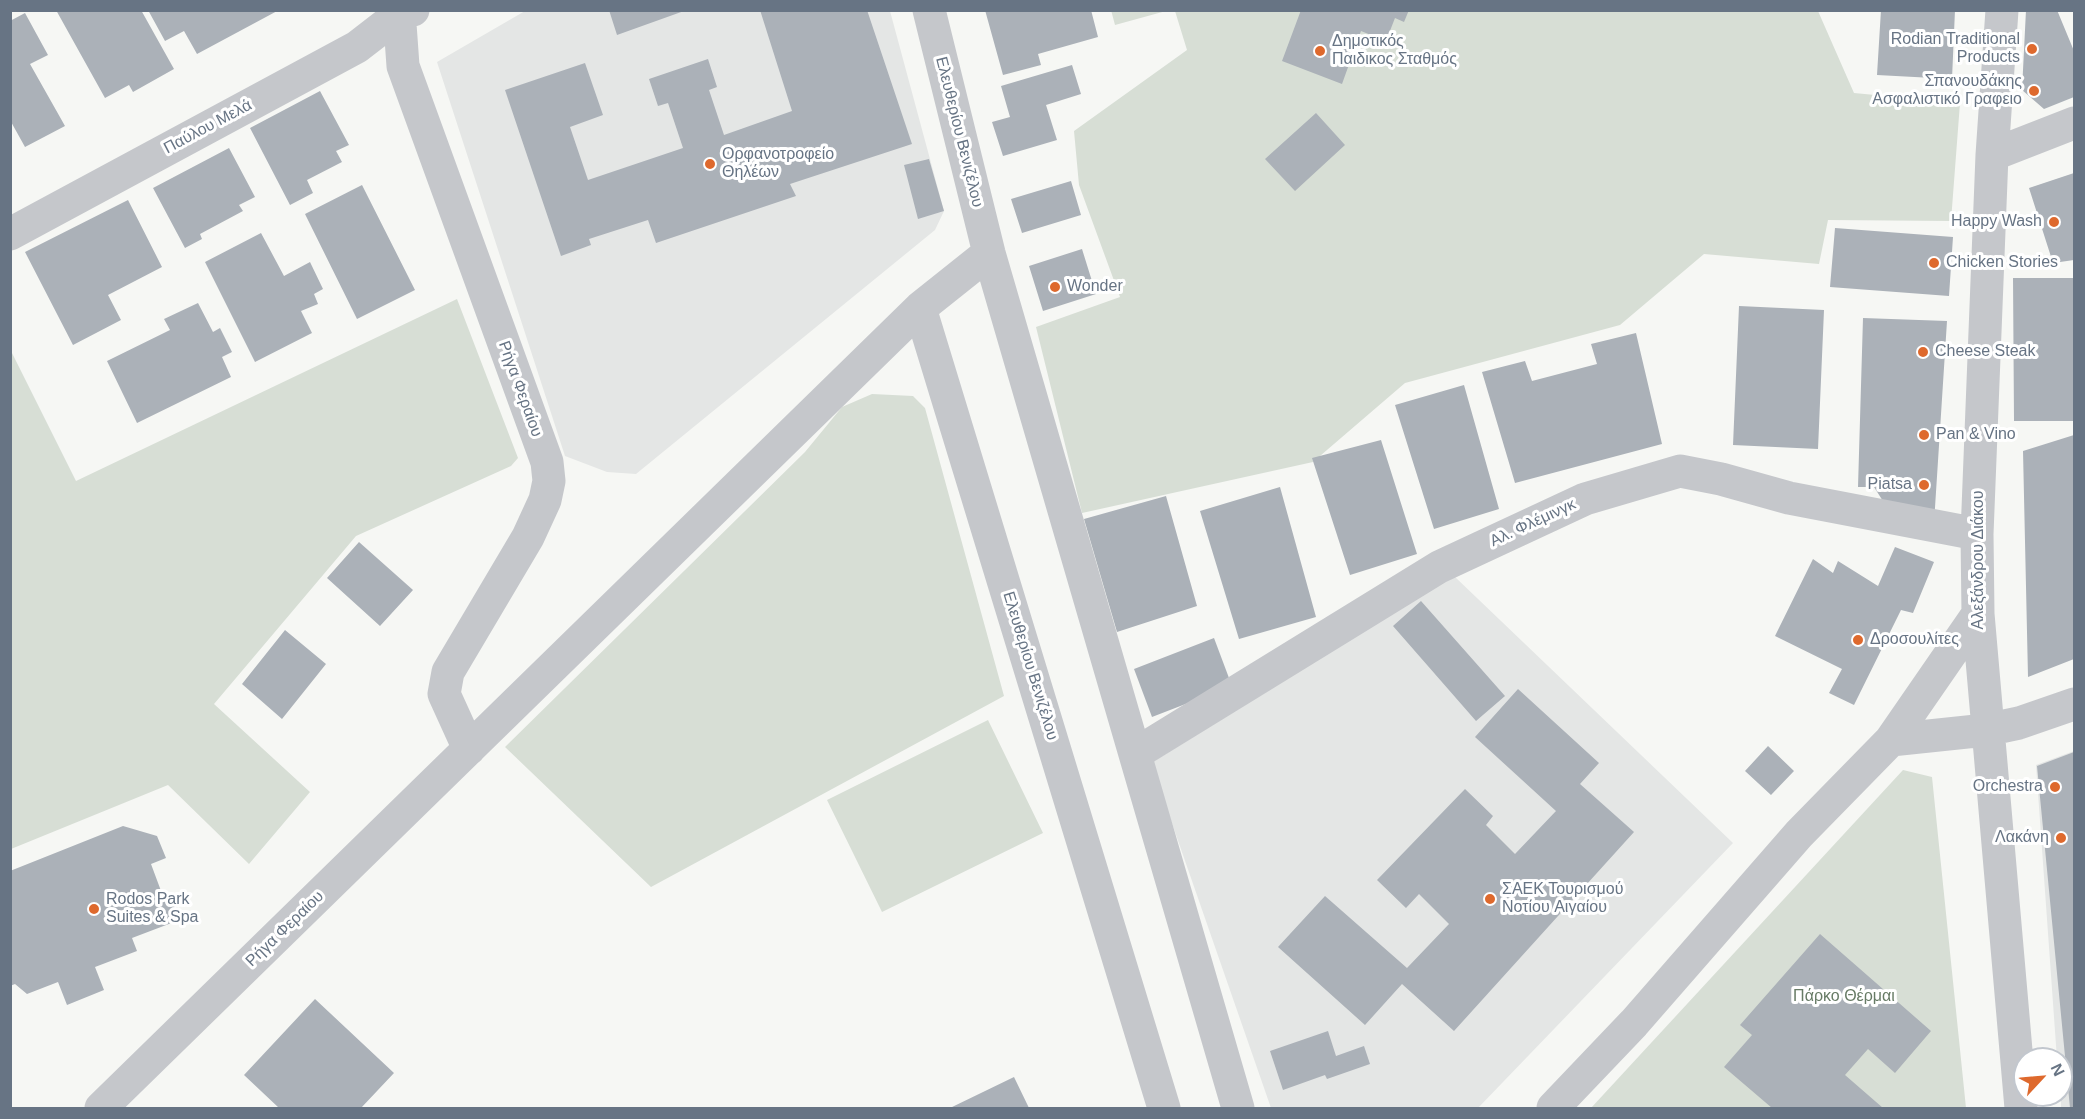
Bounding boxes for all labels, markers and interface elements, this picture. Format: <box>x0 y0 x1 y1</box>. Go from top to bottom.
place label: Rodian Traditional Products <box>1891 30 2020 68</box>
place label: Δημοτικός Παιδικος Σταθμός <box>1332 32 1457 70</box>
marker: Rodian Traditional Products <box>2025 42 2039 56</box>
marker: Δημοτικός Παιδικος Σταθμός <box>1313 44 1327 58</box>
street label: Ελευθερίου Βενιζέλου <box>931 55 987 209</box>
place label: Σπανουδάκης Ασφαλιστικό Γραφειο <box>1872 72 2022 110</box>
marker: Σπανουδάκης Ασφαλιστικό Γραφειο <box>2027 84 2041 98</box>
street label: Παύλου Μελά <box>161 96 255 158</box>
place label: Ορφανοτροφείο Θηλέων <box>722 145 834 183</box>
marker: Ορφανοτροφείο Θηλέων <box>703 157 717 171</box>
place label: Happy Wash <box>1951 212 2042 232</box>
marker: Happy Wash <box>2047 215 2061 229</box>
place label: Chicken Stories <box>1946 253 2058 273</box>
marker: Chicken Stories <box>1927 256 1941 270</box>
place label: Wonder <box>1067 277 1123 297</box>
marker: Wonder <box>1048 280 1062 294</box>
street label: Ρήγα Φεραίου <box>494 338 546 440</box>
place label: Cheese Steak <box>1935 342 2036 362</box>
marker: Cheese Steak <box>1916 345 1930 359</box>
place label: Pan & Vino <box>1936 425 2016 445</box>
marker: Pan & Vino <box>1917 428 1931 442</box>
place label: Piatsa <box>1868 475 1912 495</box>
marker: Piatsa <box>1917 478 1931 492</box>
street label: Αλεξάνδρου Διάκου <box>1969 491 1989 629</box>
street label: Αλ. Φλέμινγκ <box>1487 495 1579 551</box>
street label: Ελευθερίου Βενιζέλου <box>998 589 1062 743</box>
place label: Δροσουλίτες <box>1870 630 1959 650</box>
marker: Δροσουλίτες <box>1851 633 1865 647</box>
place label: Orchestra <box>1973 777 2043 797</box>
marker: Orchestra <box>2048 780 2062 794</box>
place label: Λακάνη <box>1995 828 2049 848</box>
marker: Λακάνη <box>2054 831 2068 845</box>
place label: ΣΑΕΚ Τουρισμού Νοτίου Αιγαίου <box>1502 880 1623 918</box>
street label: Ρήγα Φεραίου <box>242 887 328 971</box>
place label: Rodos Park Suites & Spa <box>106 890 198 928</box>
marker: ΣΑΕΚ Τουρισμού Νοτίου Αιγαίου <box>1483 892 1497 906</box>
marker: Rodos Park Suites & Spa <box>87 902 101 916</box>
park label: Πάρκο Θέρμαι <box>1793 987 1895 1007</box>
north arrow <box>2013 1047 2073 1107</box>
text: N <box>2048 1061 2068 1079</box>

